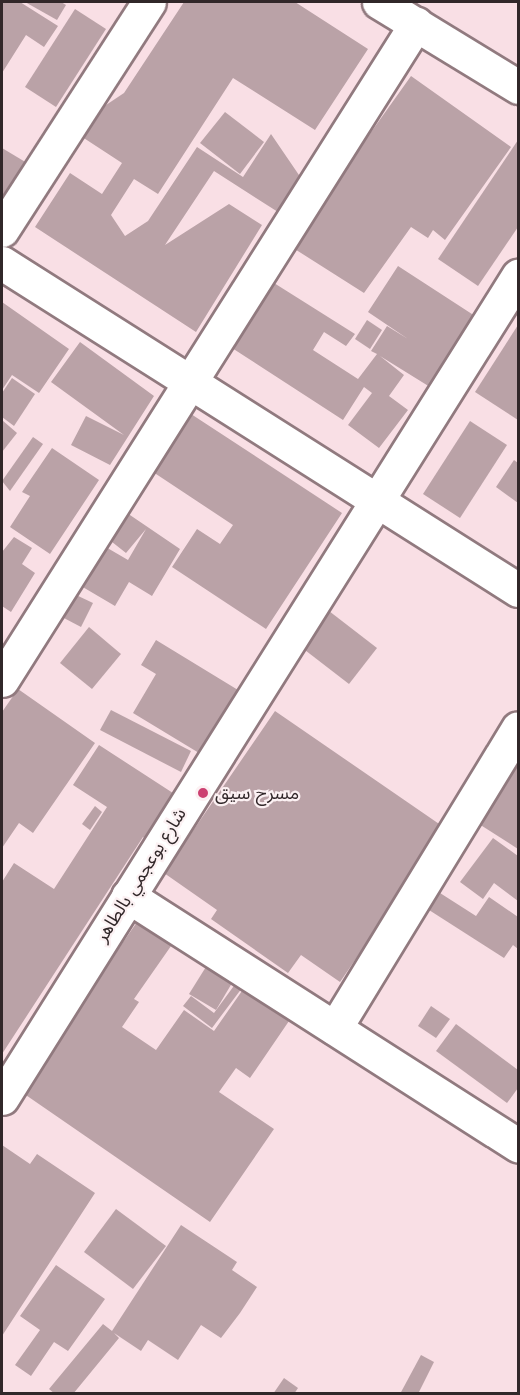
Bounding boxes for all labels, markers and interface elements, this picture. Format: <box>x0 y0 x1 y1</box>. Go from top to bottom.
place label: مسرح سيق <box>215 782 299 804</box>
marker: مسرح سيق <box>196 786 210 800</box>
street label: شارع بوعجمي بالطاهر <box>91 804 191 946</box>

